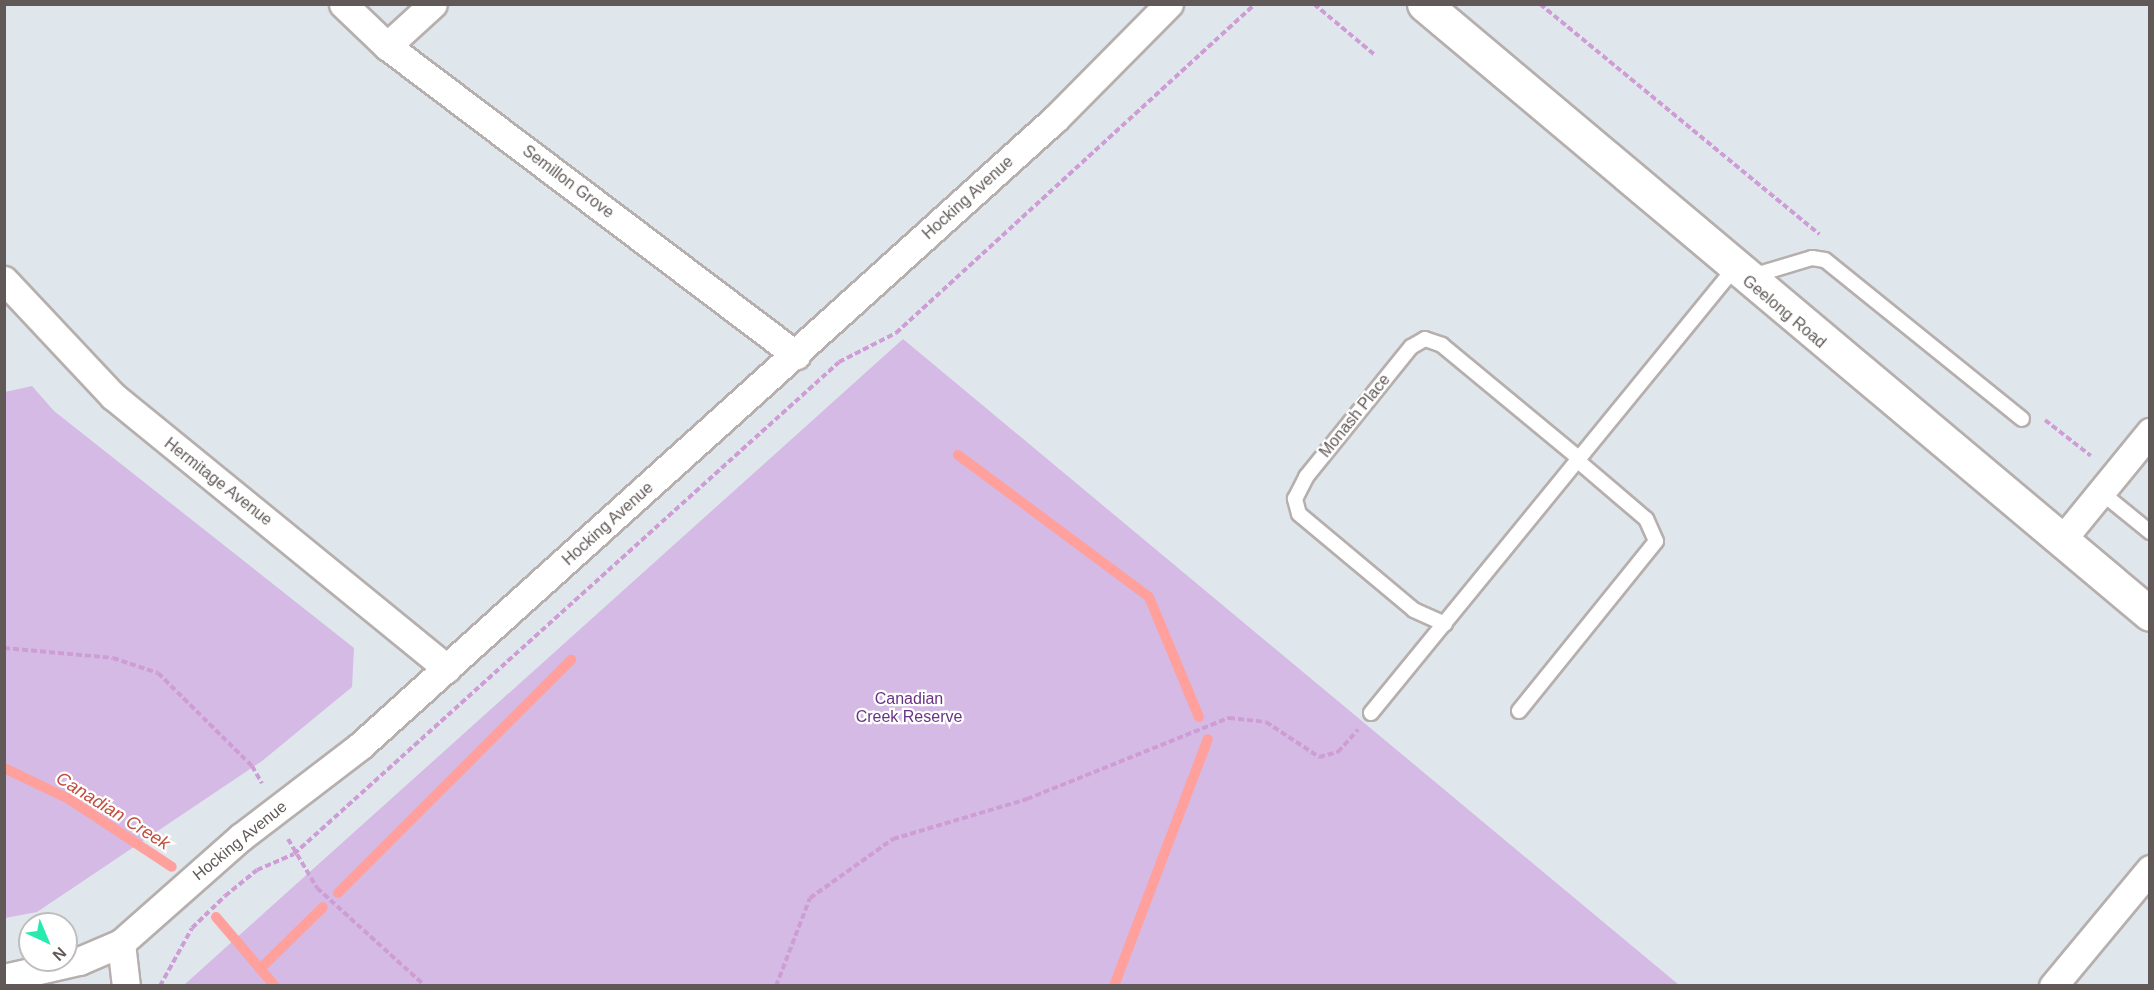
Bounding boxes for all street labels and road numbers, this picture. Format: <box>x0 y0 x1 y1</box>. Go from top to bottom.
street label: Semillon Grove <box>519 141 617 223</box>
street label: Hocking Avenue <box>918 152 1018 244</box>
street label: Geelong Road <box>1738 271 1830 353</box>
street label: Monash Place <box>1316 371 1394 461</box>
street label: Hermitage Avenue <box>160 434 276 530</box>
street label: Hocking Avenue <box>558 478 658 570</box>
street label: Hocking Avenue <box>189 797 291 885</box>

